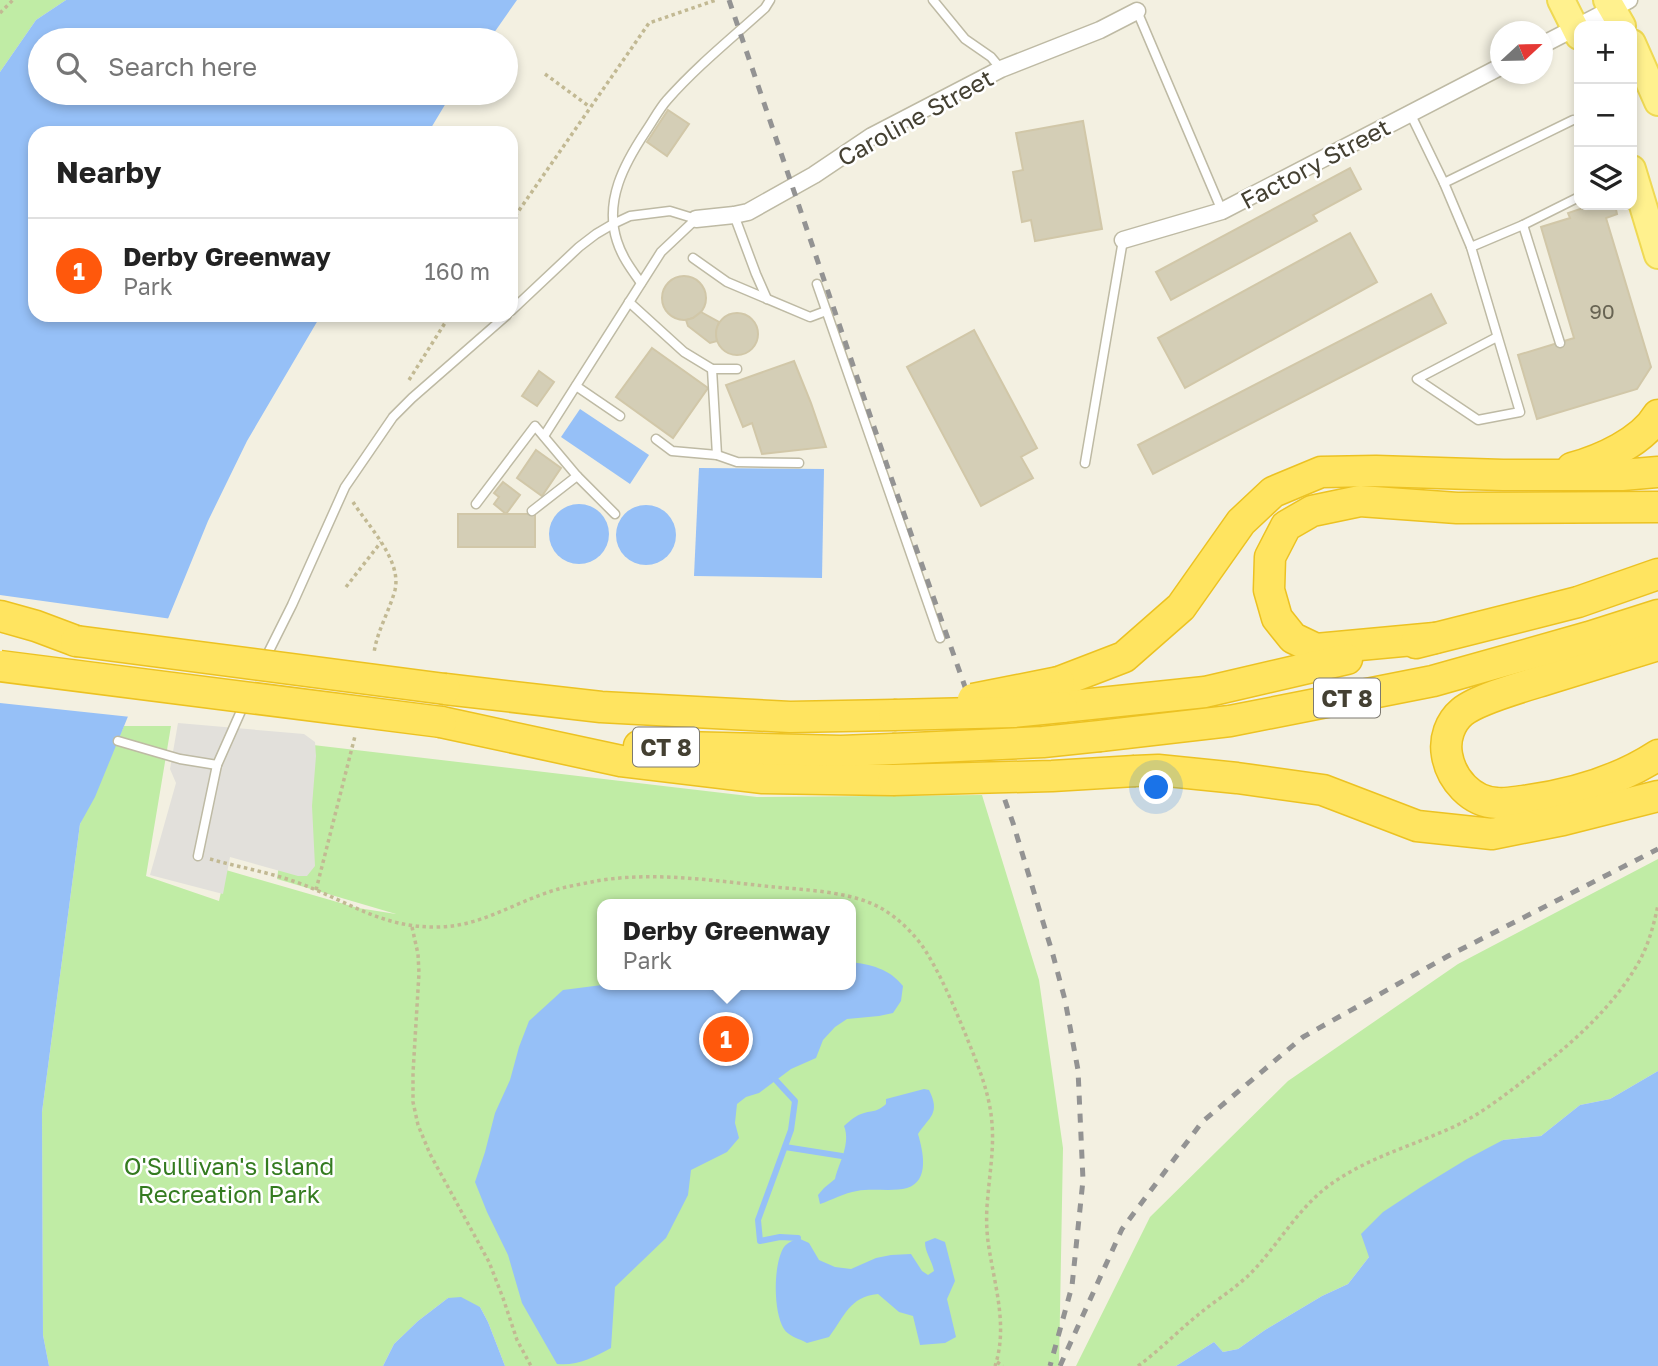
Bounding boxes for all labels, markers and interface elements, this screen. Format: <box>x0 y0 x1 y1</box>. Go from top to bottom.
north arrow <box>1490 21 1553 84</box>
map controls <box>1574 21 1637 210</box>
button: + <box>1574 21 1637 84</box>
search box <box>28 28 518 105</box>
icon: search <box>52 48 90 86</box>
text: Search here <box>108 51 257 82</box>
street label: Caroline Street <box>832 62 998 172</box>
button: − <box>1574 84 1637 147</box>
street label: Factory Street <box>1235 111 1395 215</box>
button: layers <box>1574 147 1637 210</box>
text: Nearby <box>56 154 161 190</box>
text: Derby Greenway <box>123 241 331 272</box>
text: 1 <box>73 257 85 285</box>
text: 160 m <box>425 257 490 285</box>
text: Park <box>123 272 173 300</box>
house number: 90 <box>1589 298 1615 324</box>
road number: CT 8 <box>1314 678 1380 718</box>
road number: CT 8 <box>633 727 699 766</box>
your location <box>1139 770 1173 804</box>
popup <box>597 899 856 990</box>
text: Derby Greenway <box>623 915 830 946</box>
text: Park <box>623 946 672 974</box>
pin: 1 <box>703 1013 749 1065</box>
park label: O'Sullivan's Island Recreation Park <box>124 1151 334 1208</box>

